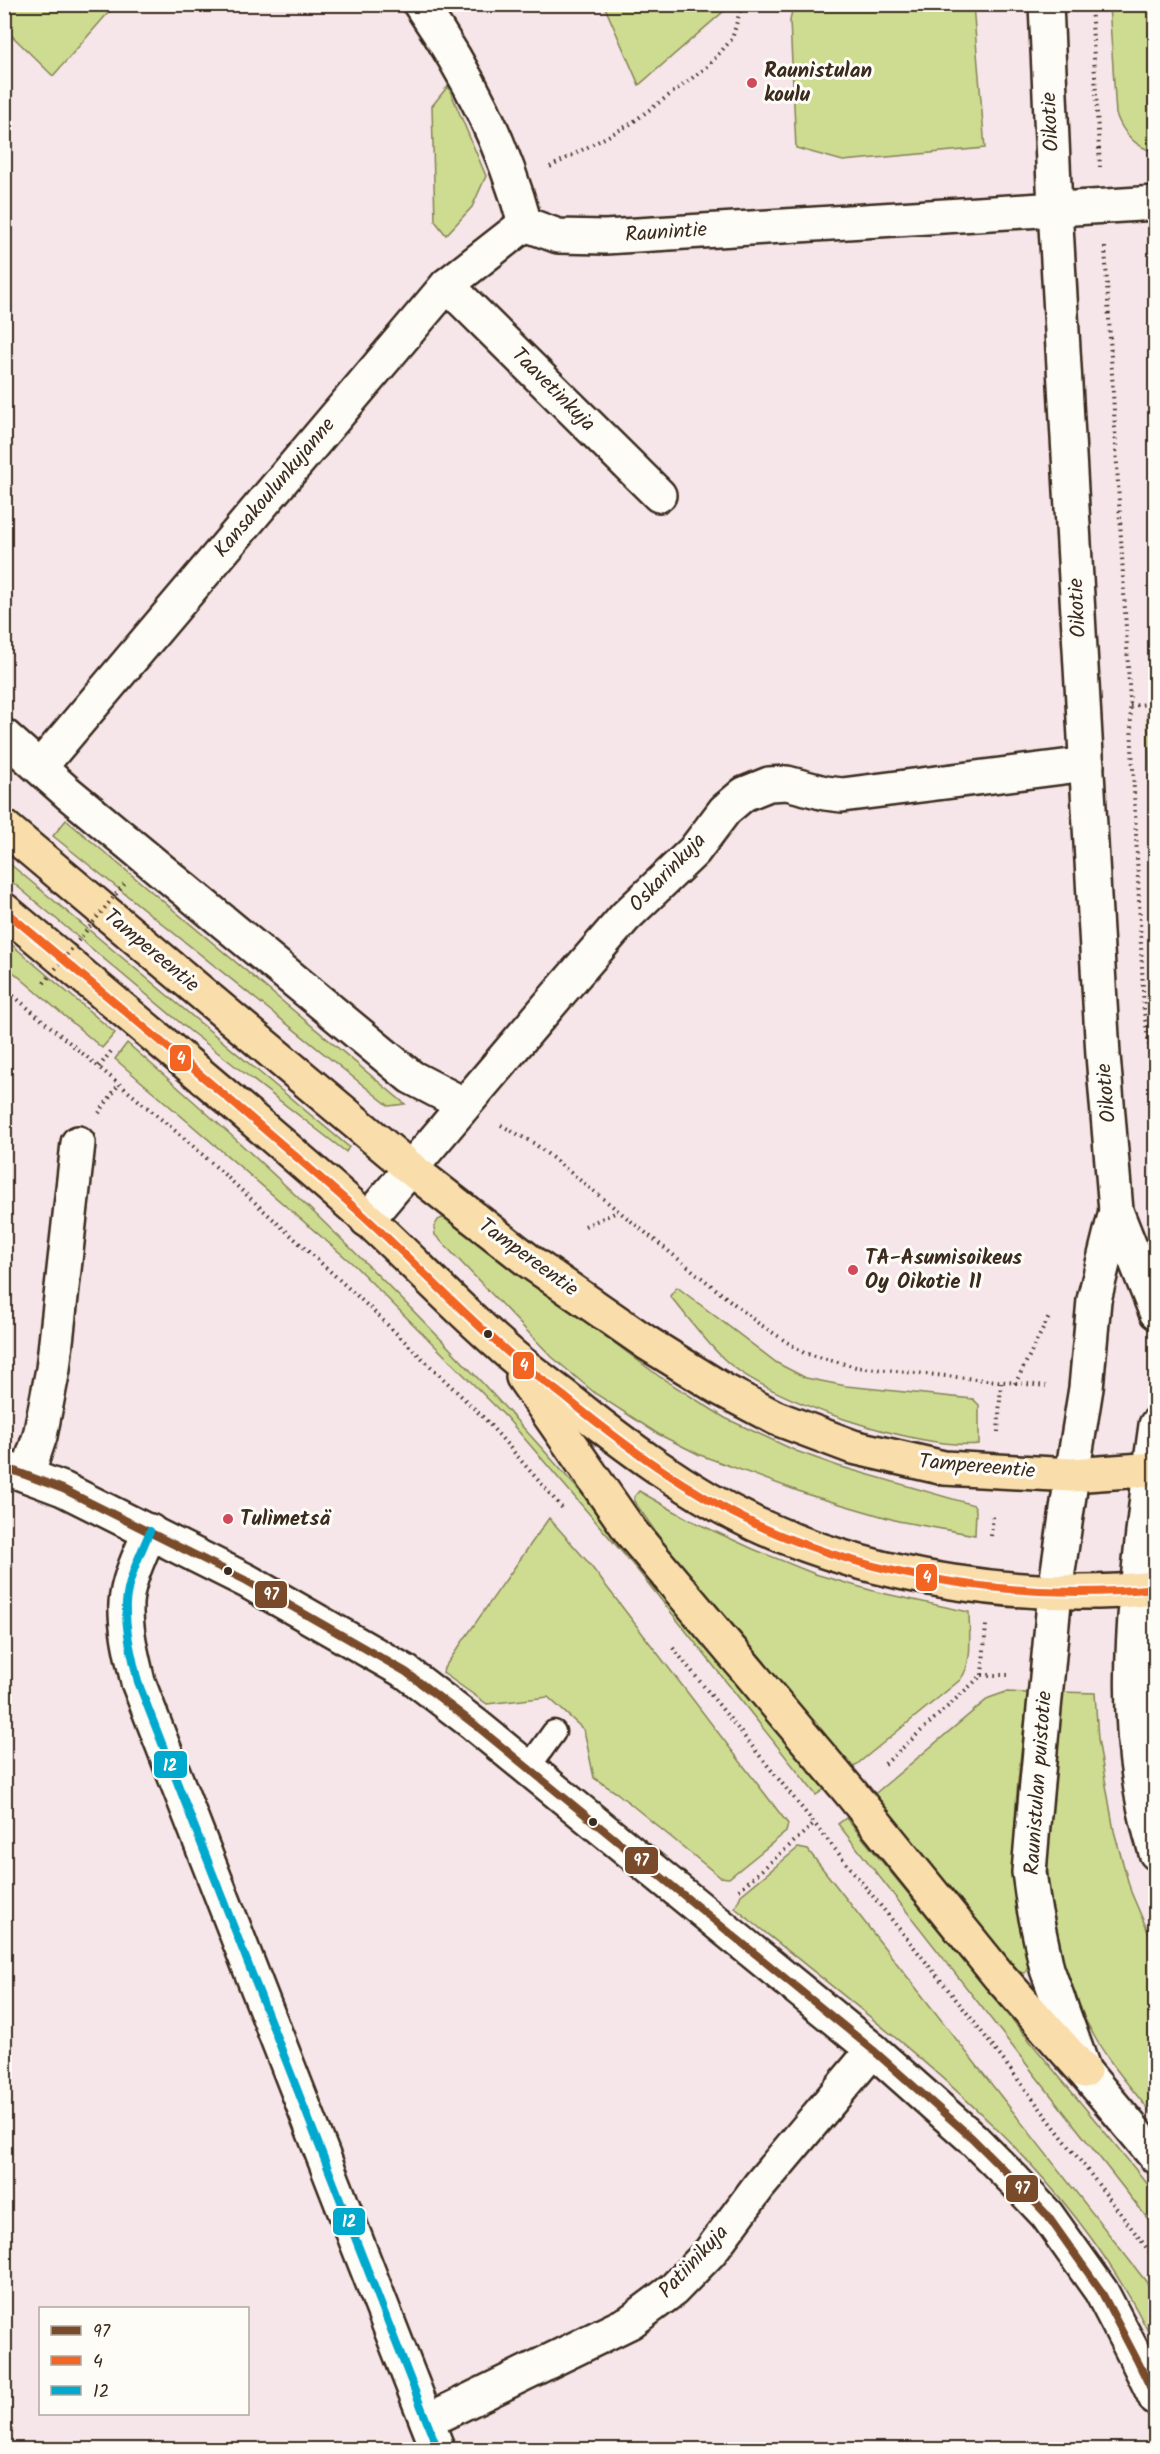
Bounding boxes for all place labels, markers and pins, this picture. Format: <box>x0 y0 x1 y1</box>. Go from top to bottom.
place label: Raunistulan koulu <box>764 55 872 112</box>
marker: Raunistulan koulu <box>745 76 759 90</box>
place label: TA-Asumisoikeus Oy Oikotie 11 <box>865 1242 1022 1299</box>
marker: TA-Asumisoikeus Oy Oikotie 11 <box>846 1263 860 1277</box>
unlabelled marker <box>482 1328 494 1340</box>
place label: Tulimetsä <box>240 1503 332 1536</box>
marker: Tulimetsä <box>221 1512 235 1526</box>
unlabelled marker <box>222 1565 234 1577</box>
unlabelled marker <box>587 1816 599 1828</box>

